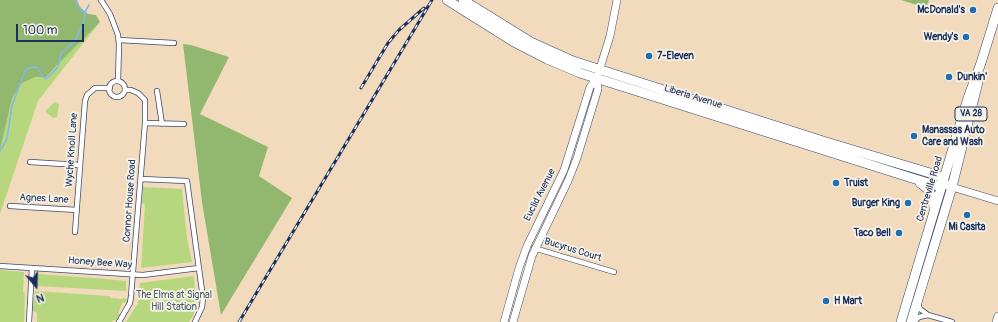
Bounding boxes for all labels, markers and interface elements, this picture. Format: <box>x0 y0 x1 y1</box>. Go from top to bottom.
place label: McDonald's <box>917 4 965 16</box>
marker: McDonald's <box>968 5 978 15</box>
scale bar <box>18 16 86 42</box>
text: 100 m <box>23 23 57 38</box>
place label: Wendy's <box>924 31 958 43</box>
marker: Wendy's <box>961 32 971 42</box>
place label: 7-Eleven <box>657 50 694 62</box>
marker: 7-Eleven <box>644 51 654 61</box>
place label: Dunkin' <box>957 71 987 83</box>
marker: Dunkin' <box>944 72 954 82</box>
street label: Liberia Avenue <box>662 82 724 112</box>
road number: VA 28 <box>955 107 987 121</box>
street label: Wyche Knoll Lane <box>63 112 81 188</box>
place label: Manassas Auto Care and Wash <box>922 124 985 148</box>
marker: Manassas Auto Care and Wash <box>909 131 919 141</box>
street label: Centreville Road <box>914 155 946 223</box>
street label: Connor House Road <box>121 159 139 243</box>
street label: Euclid Avenue <box>522 167 558 223</box>
place label: Truist <box>844 177 868 189</box>
marker: Truist <box>831 178 841 188</box>
street label: Agnes Lane <box>19 192 69 206</box>
place label: Burger King <box>852 197 900 209</box>
marker: Burger King <box>903 198 913 208</box>
marker: Mi Casita <box>962 210 972 220</box>
place label: Mi Casita <box>949 221 985 233</box>
place label: Taco Bell <box>853 227 891 239</box>
marker: Taco Bell <box>894 228 904 238</box>
street label: Bucyrus Court <box>543 236 603 264</box>
street label: Honey Bee Way <box>68 255 132 271</box>
north arrow <box>16 266 56 306</box>
park label: The Elms at Signal Hill Station <box>136 289 212 312</box>
text: N <box>34 290 46 305</box>
place label: H Mart <box>834 295 862 307</box>
marker: H Mart <box>821 296 831 306</box>

